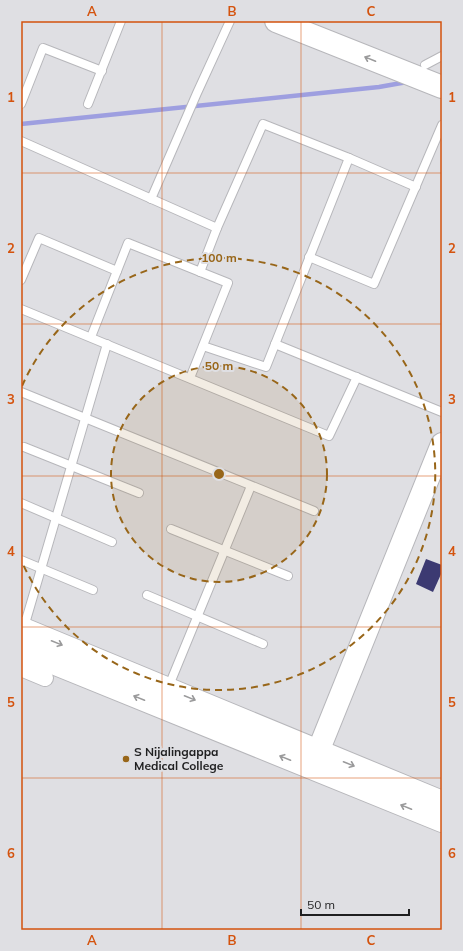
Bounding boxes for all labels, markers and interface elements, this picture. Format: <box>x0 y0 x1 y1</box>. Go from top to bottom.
text: A <box>87 3 97 19</box>
text: B <box>228 3 237 19</box>
text: C <box>367 3 376 19</box>
one-way arrow <box>365 54 377 62</box>
text: 1 <box>7 89 15 105</box>
text: 1 <box>448 89 456 105</box>
text: 2 <box>7 240 15 256</box>
text: 2 <box>448 240 456 256</box>
text: 100 m <box>201 250 237 265</box>
text: 50 m <box>205 358 233 373</box>
text: 3 <box>7 391 15 407</box>
text: 3 <box>448 391 456 407</box>
centre of rings <box>212 467 226 481</box>
text: 4 <box>7 543 15 559</box>
text: 4 <box>448 543 456 559</box>
one-way arrow <box>51 640 63 648</box>
text: 5 <box>7 694 15 710</box>
one-way arrow <box>134 694 146 702</box>
text: 5 <box>448 694 456 710</box>
one-way arrow <box>184 695 196 703</box>
place label: S Nijalingappa Medical College <box>134 744 224 773</box>
one-way arrow <box>280 753 292 761</box>
marker: S Nijalingappa Medical College <box>121 754 131 764</box>
one-way arrow <box>343 760 355 768</box>
one-way arrow <box>400 802 412 810</box>
text: 6 <box>7 845 15 861</box>
text: 6 <box>448 845 456 861</box>
scale bar <box>301 891 409 917</box>
text: 50 m <box>307 897 335 912</box>
text: A <box>87 932 97 948</box>
text: B <box>228 932 237 948</box>
text: C <box>367 932 376 948</box>

